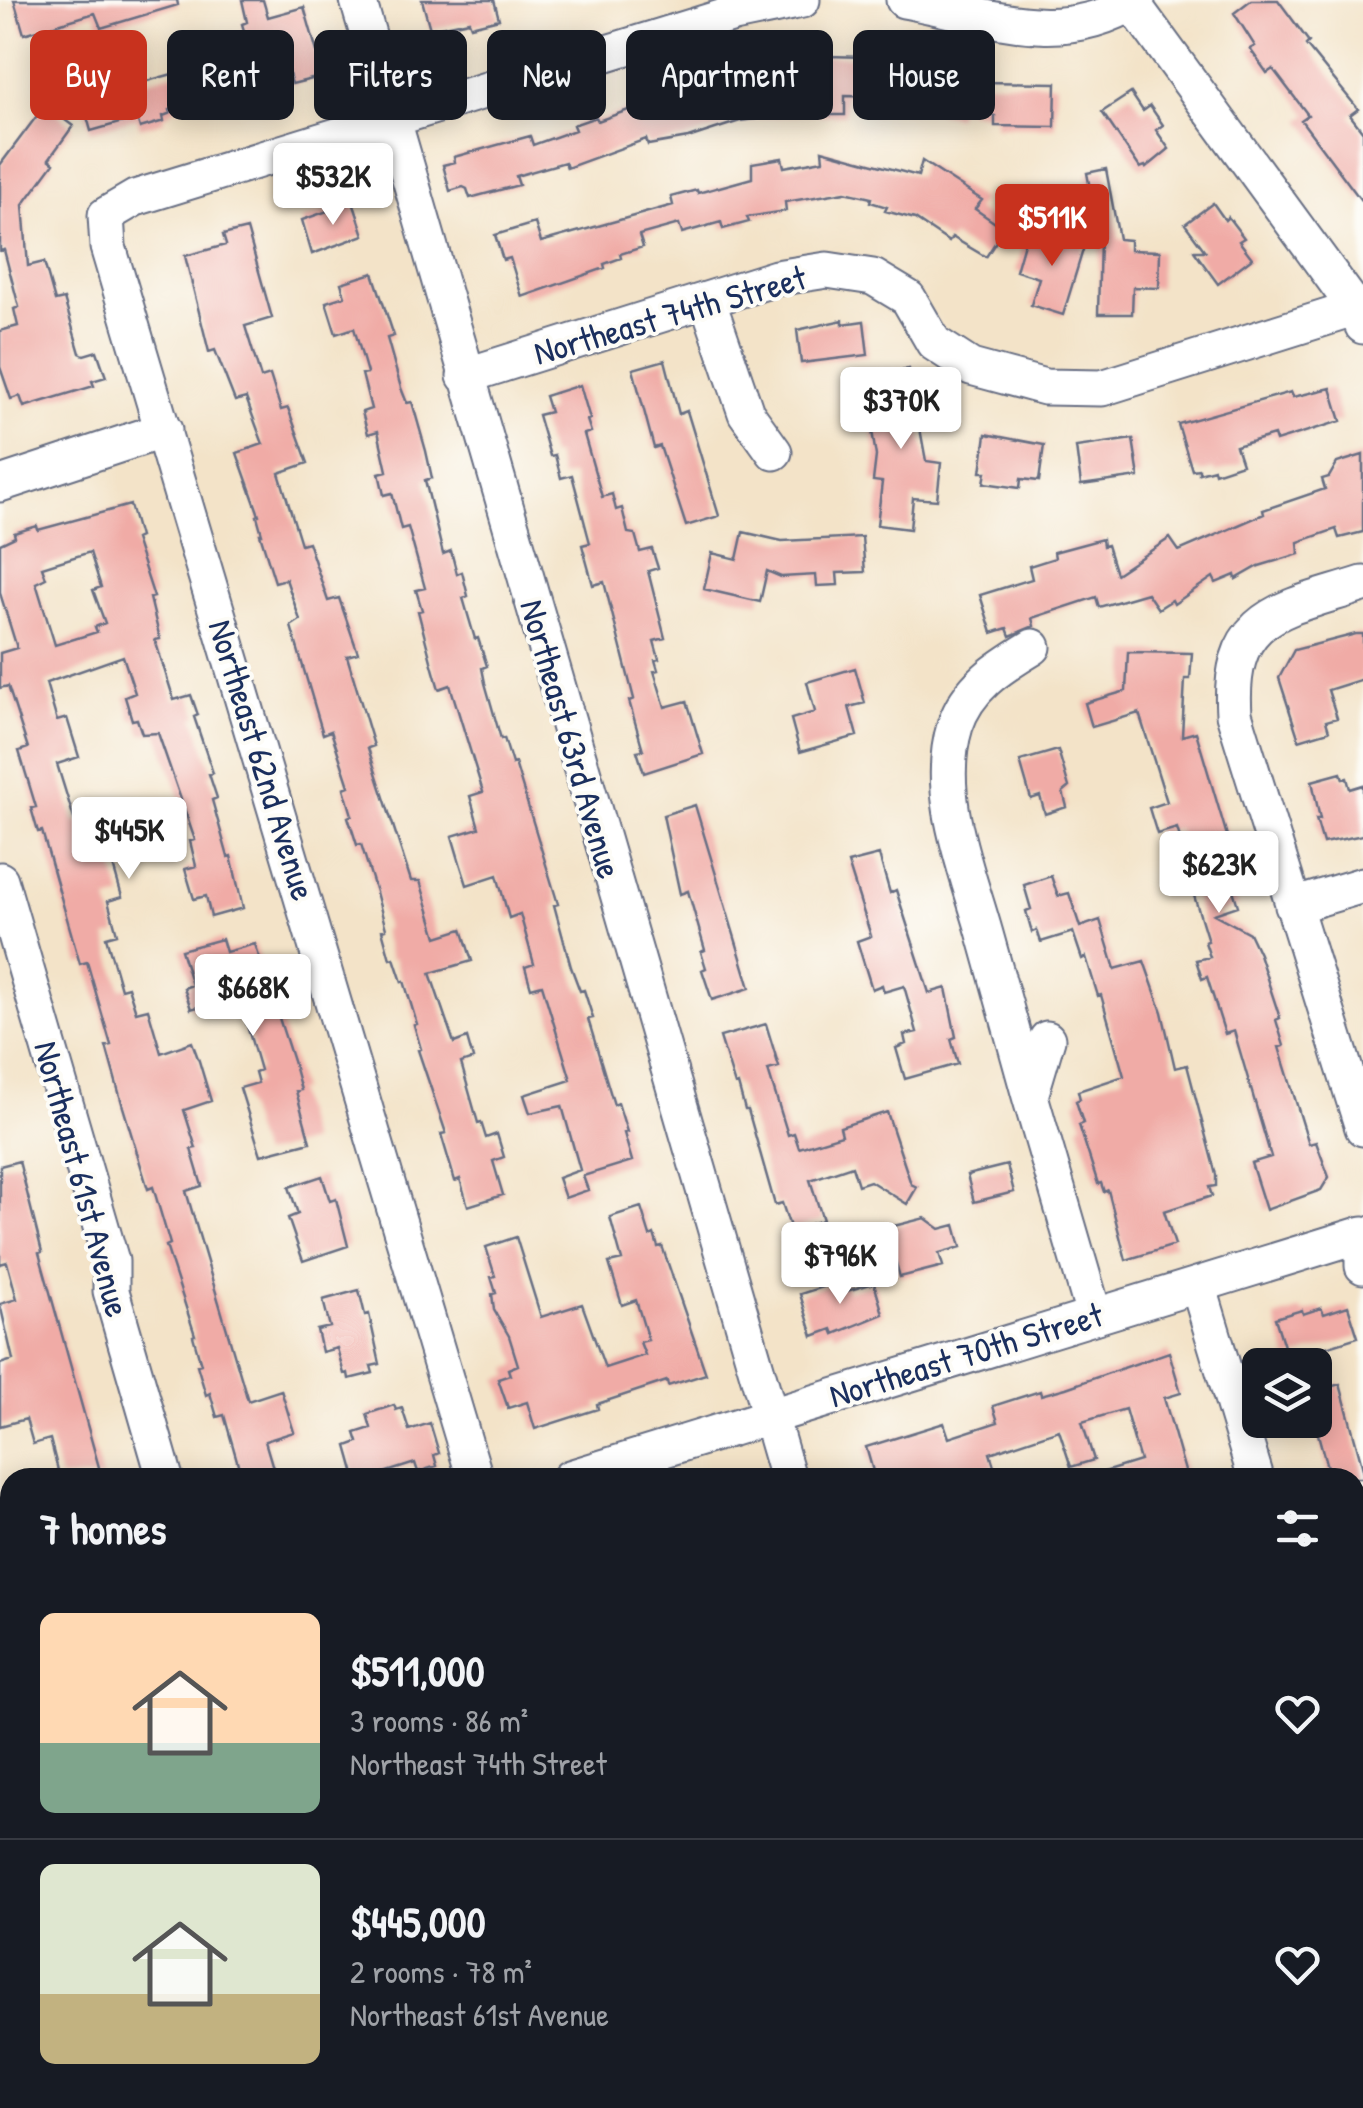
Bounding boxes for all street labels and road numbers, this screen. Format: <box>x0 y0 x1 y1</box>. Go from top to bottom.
street label: Northeast 74th Street <box>528 253 812 376</box>
street label: Northeast 63rd Avenue <box>509 594 634 884</box>
street label: Northeast 62nd Avenue <box>197 614 327 906</box>
street label: Northeast 61st Avenue <box>23 1036 142 1322</box>
street label: Northeast 70th Street <box>823 1290 1109 1418</box>

